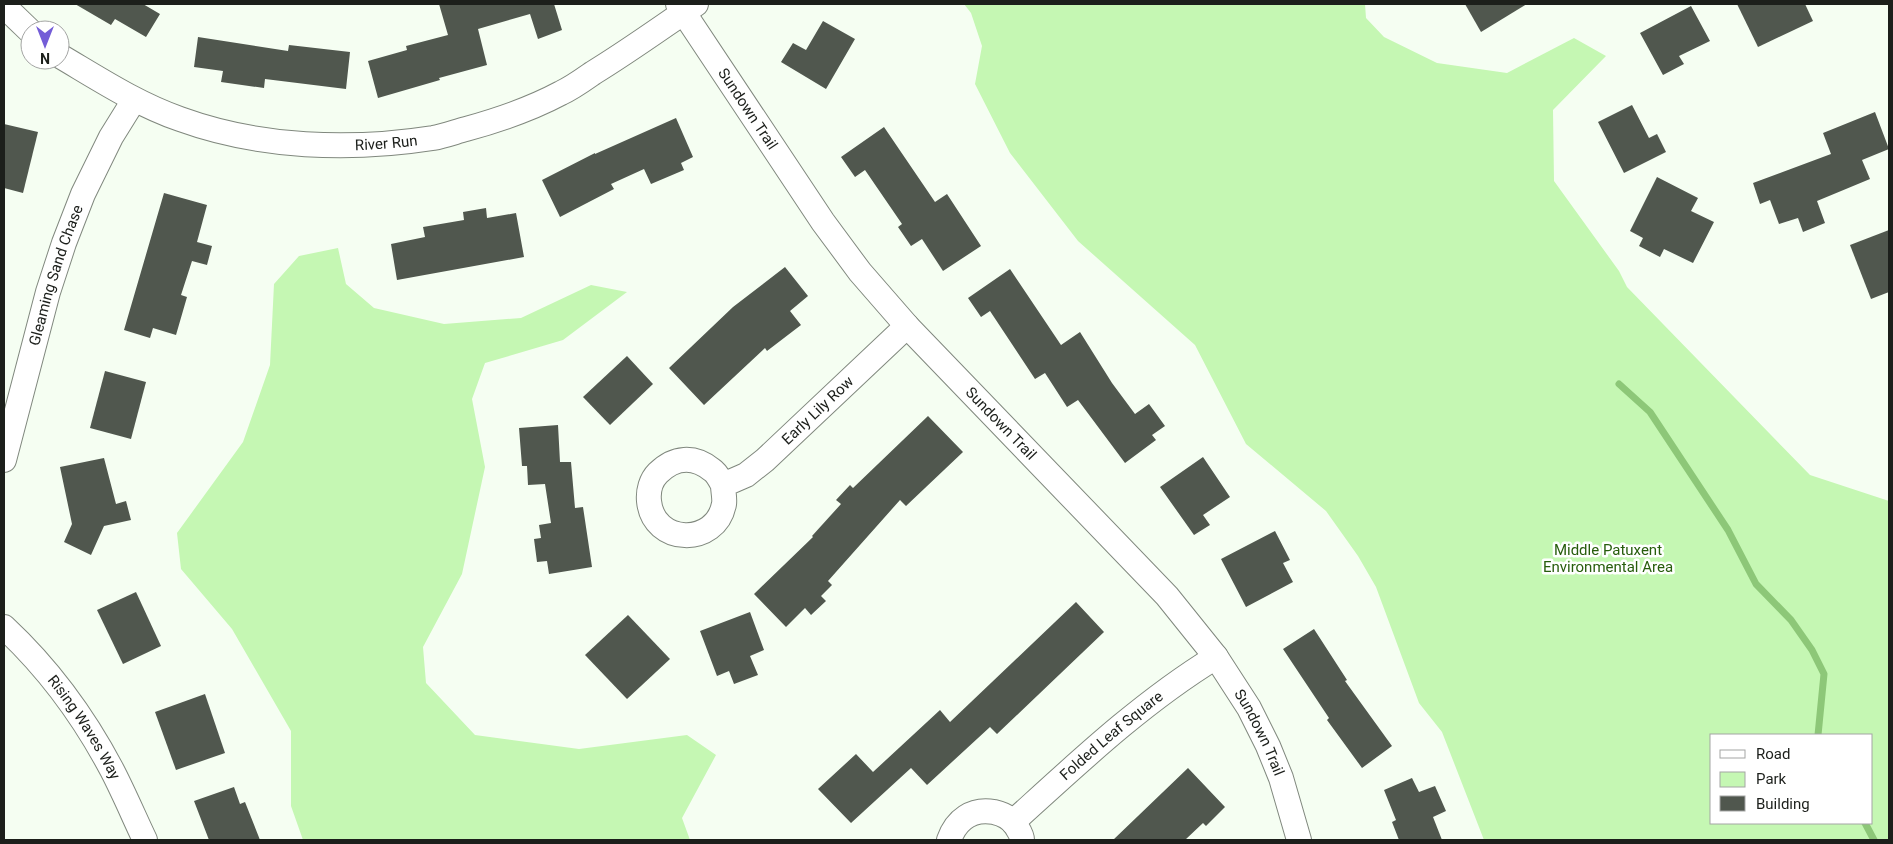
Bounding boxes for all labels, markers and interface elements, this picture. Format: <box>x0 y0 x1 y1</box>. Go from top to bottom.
north arrow <box>20 20 70 70</box>
text: N <box>40 50 50 66</box>
street label: Sundown Trail <box>714 65 781 153</box>
street label: River Run <box>355 131 419 154</box>
street label: Gleaming Sand Chase <box>25 202 87 348</box>
street label: Early Lily Row <box>778 372 857 448</box>
street label: Sundown Trail <box>962 383 1040 464</box>
park label: Middle Patuxent Environmental Area <box>1543 541 1673 576</box>
street label: Rising Waves Way <box>44 671 124 782</box>
street label: Sundown Trail <box>1230 686 1288 778</box>
street label: Folded Leaf Square <box>1056 687 1166 784</box>
legend <box>1710 734 1873 824</box>
text: Road <box>1756 745 1790 763</box>
text: Park <box>1756 770 1787 788</box>
text: Building <box>1756 795 1810 813</box>

